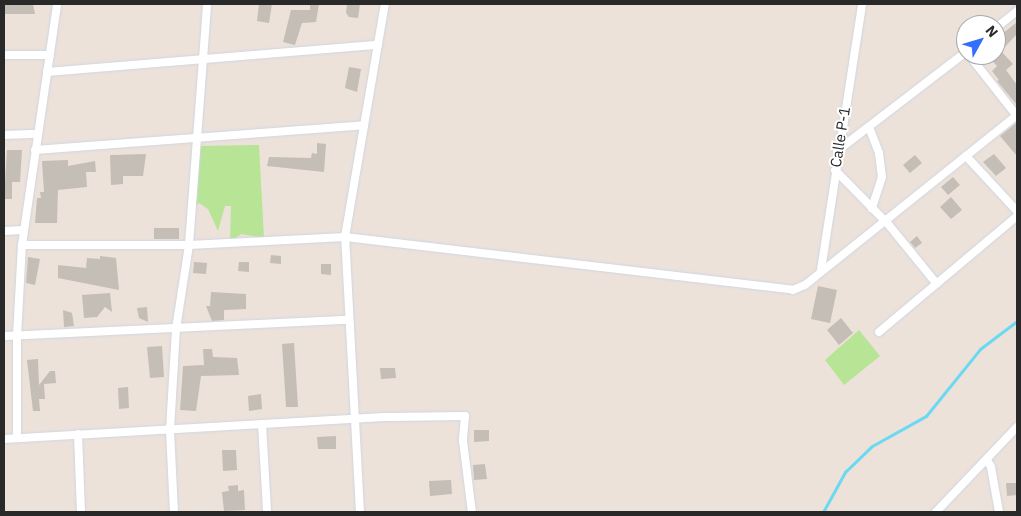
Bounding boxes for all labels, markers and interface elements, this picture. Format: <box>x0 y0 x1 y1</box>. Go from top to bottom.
north arrow <box>956 15 1006 65</box>
text: N <box>982 22 1002 41</box>
street label: Calle P-1 <box>826 105 854 169</box>

